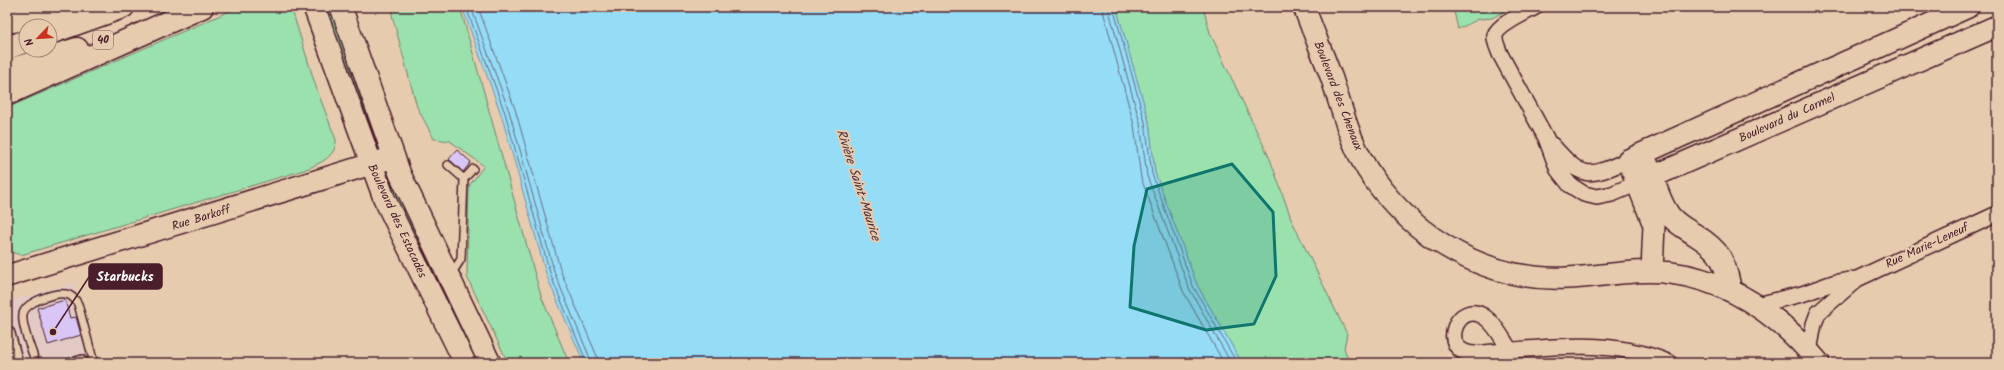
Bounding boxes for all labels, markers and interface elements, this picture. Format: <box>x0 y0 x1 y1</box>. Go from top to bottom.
north arrow <box>18 18 58 58</box>
road number: 40 <box>93 31 113 49</box>
text: N <box>20 35 39 49</box>
street label: Boulevard des Chenaux <box>1308 38 1368 154</box>
street label: Boulevard du Carmel <box>1736 88 1838 148</box>
water label: Rivière Saint-Maurice <box>830 127 886 244</box>
street label: Boulevard des Estacades <box>362 161 432 281</box>
street label: Rue Barkoff <box>169 200 234 236</box>
street label: Rue Marie-Leneuf <box>1882 218 1973 274</box>
callout: Starbucks <box>89 264 162 289</box>
text: Starbucks <box>97 267 153 288</box>

